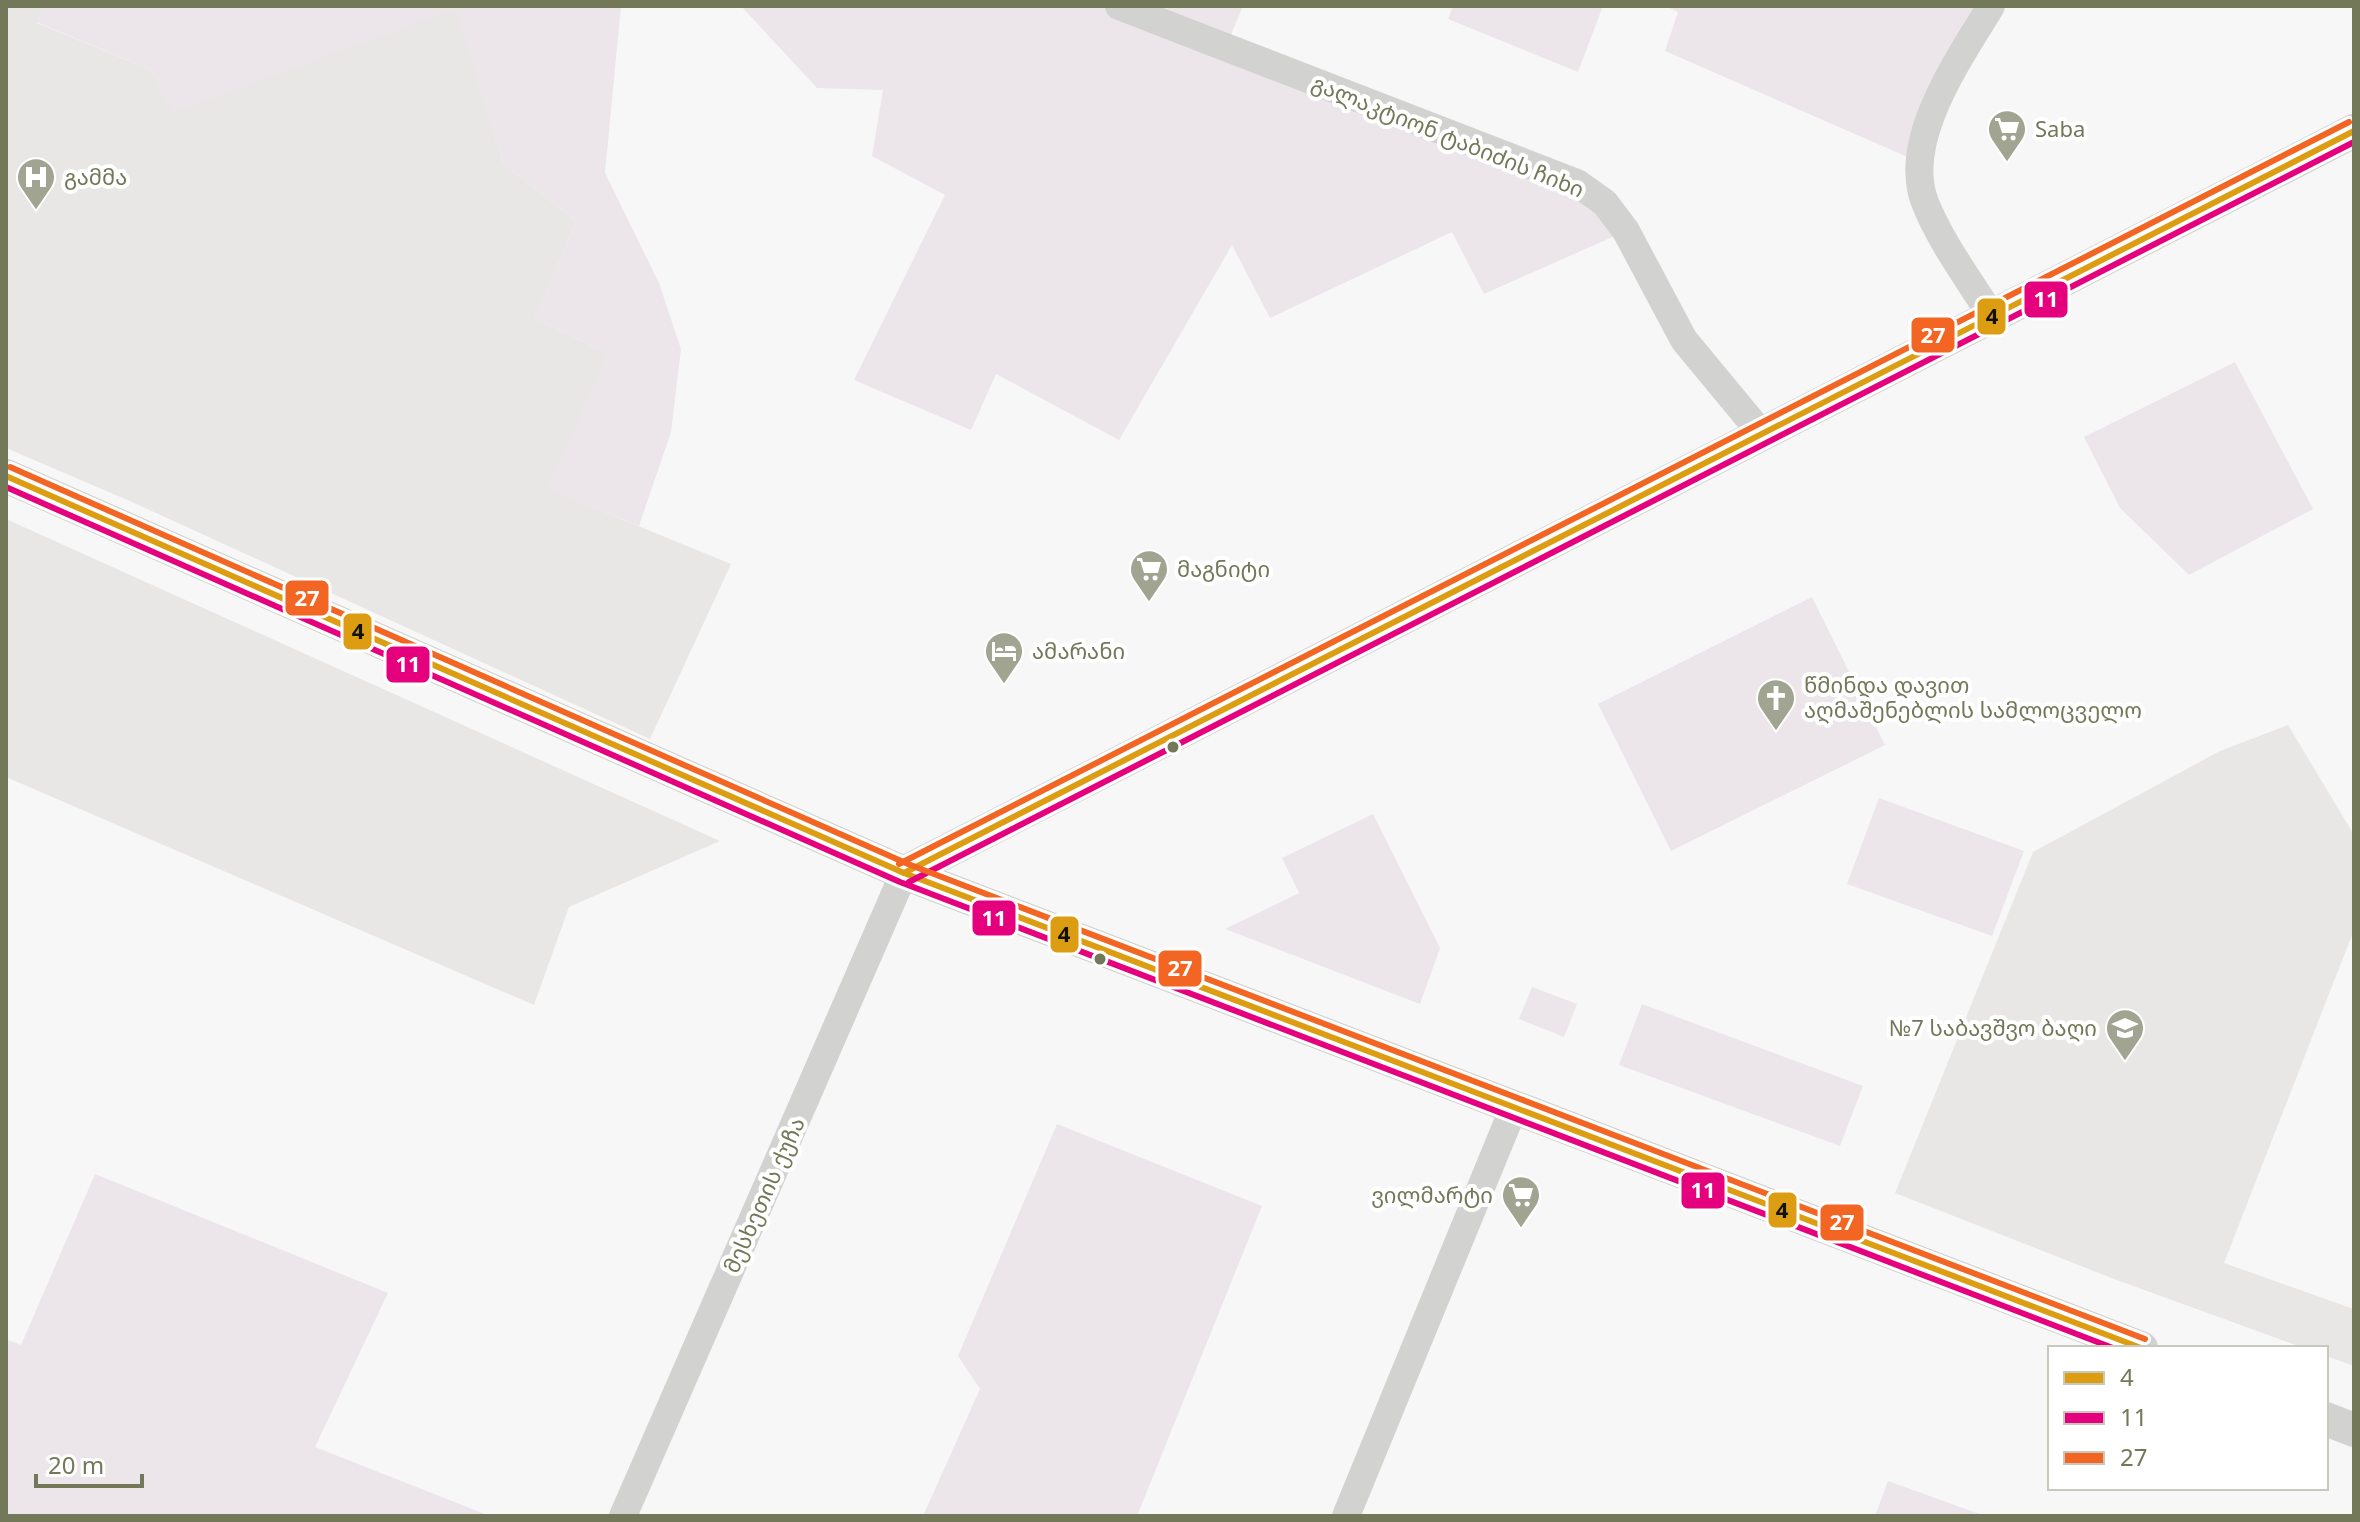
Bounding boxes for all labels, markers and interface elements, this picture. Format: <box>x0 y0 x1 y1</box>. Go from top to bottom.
street label: გალაკტიონ ტაბიძის ჩიხი <box>1308 67 1589 203</box>
supermarket icon: Saba <box>1986 108 2028 163</box>
place label: Saba <box>2035 113 2085 143</box>
hospital icon: გამმა <box>15 156 57 211</box>
place label: გამმა <box>64 161 127 191</box>
line badge: 11 <box>2023 280 2069 319</box>
text: 11 <box>2033 283 2059 313</box>
line badge: 4 <box>1976 297 2007 336</box>
text: 4 <box>1986 300 1999 330</box>
line badge: 27 <box>1910 316 1956 354</box>
text: 27 <box>1920 319 1946 349</box>
supermarket icon: მაგნიტი <box>1128 548 1170 603</box>
place label: მაგნიტი <box>1177 553 1270 583</box>
line badge: 27 <box>284 579 330 617</box>
text: 27 <box>294 582 320 612</box>
line badge: 4 <box>342 612 373 651</box>
text: 4 <box>352 615 365 645</box>
hotel icon: ამარანი <box>983 630 1025 685</box>
place label: ამარანი <box>1032 635 1125 665</box>
line badge: 11 <box>385 645 431 684</box>
text: 11 <box>395 648 421 678</box>
place label: წმინდა დავით აღმაშენებლის სამლოცველო <box>1804 669 2142 724</box>
church icon: წმინდა დავით აღმაშენებლის სამლოცველო <box>1755 677 1797 732</box>
unlabelled marker <box>1165 739 1181 755</box>
line badge: 11 <box>971 899 1017 937</box>
text: 11 <box>981 902 1007 932</box>
line badge: 4 <box>1049 915 1080 954</box>
text: 4 <box>1058 918 1071 948</box>
line badge: 27 <box>1157 949 1203 988</box>
unlabelled marker <box>1092 951 1108 967</box>
text: 27 <box>1167 952 1193 982</box>
school or university icon: №7 საბავშვო ბაღი <box>2104 1007 2146 1062</box>
place label: №7 საბავშვო ბაღი <box>1889 1012 2097 1042</box>
street label: მესხეთის ქუჩა <box>715 1112 811 1277</box>
line badge: 11 <box>1680 1171 1726 1210</box>
supermarket icon: ვილმარტი <box>1500 1174 1542 1229</box>
text: 11 <box>1690 1174 1716 1204</box>
place label: ვილმარტი <box>1371 1179 1493 1209</box>
line badge: 4 <box>1767 1191 1798 1229</box>
text: 4 <box>1776 1194 1789 1224</box>
line badge: 27 <box>1819 1203 1865 1242</box>
text: 27 <box>1829 1206 1855 1236</box>
legend <box>2048 1346 2328 1490</box>
text: 4 <box>2120 1360 2134 1393</box>
text: 11 <box>2120 1400 2147 1433</box>
scale bar <box>36 1438 142 1488</box>
text: 27 <box>2120 1440 2147 1473</box>
text: 20 m <box>48 1448 104 1481</box>

